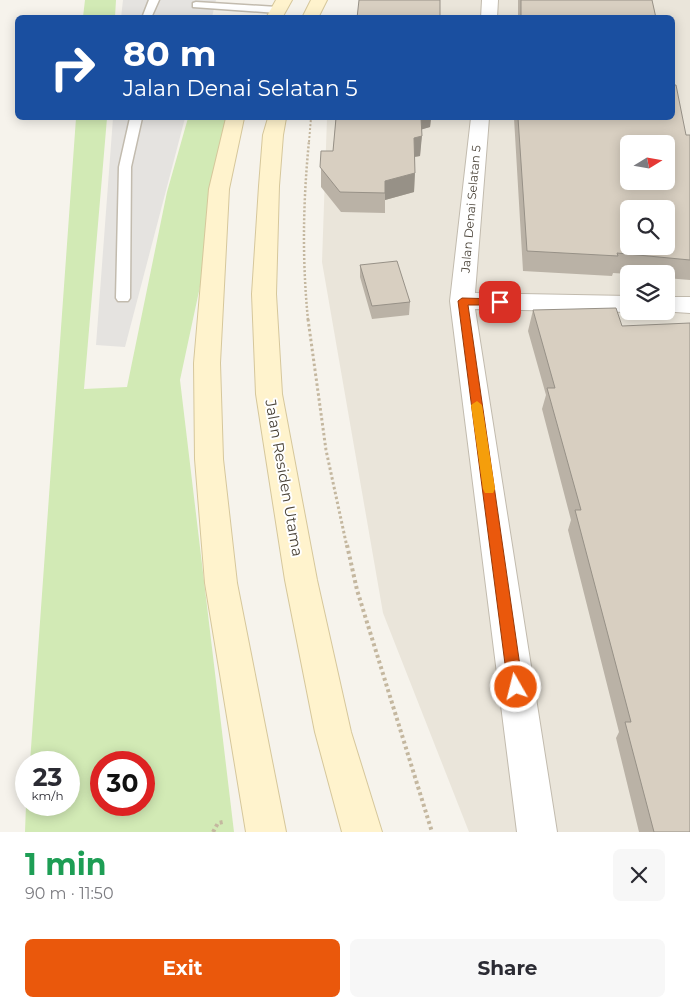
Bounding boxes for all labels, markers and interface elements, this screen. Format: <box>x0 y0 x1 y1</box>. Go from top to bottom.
text: 80 m <box>123 32 217 75</box>
icon: right <box>40 35 105 100</box>
text: Jalan Denai Selatan 5 <box>123 75 358 102</box>
north arrow <box>620 135 675 190</box>
map controls <box>620 135 675 320</box>
street label: Jalan Denai Selatan 5 <box>457 144 484 274</box>
button: search <box>620 200 675 255</box>
button: layers <box>620 265 675 320</box>
pin <box>479 281 521 323</box>
icon: arrive <box>486 288 514 316</box>
street label: Jalan Residen Utama <box>261 397 308 558</box>
position arrow <box>489 660 541 712</box>
speed limit sign: 30 <box>90 751 155 816</box>
text: 23 <box>33 762 62 792</box>
text: km/h <box>31 788 64 803</box>
text: 1 min <box>25 846 106 883</box>
button: close <box>613 849 665 901</box>
text: 90 m · 11:50 <box>25 884 114 903</box>
button: Exit <box>25 939 340 997</box>
button: Share <box>350 939 665 997</box>

